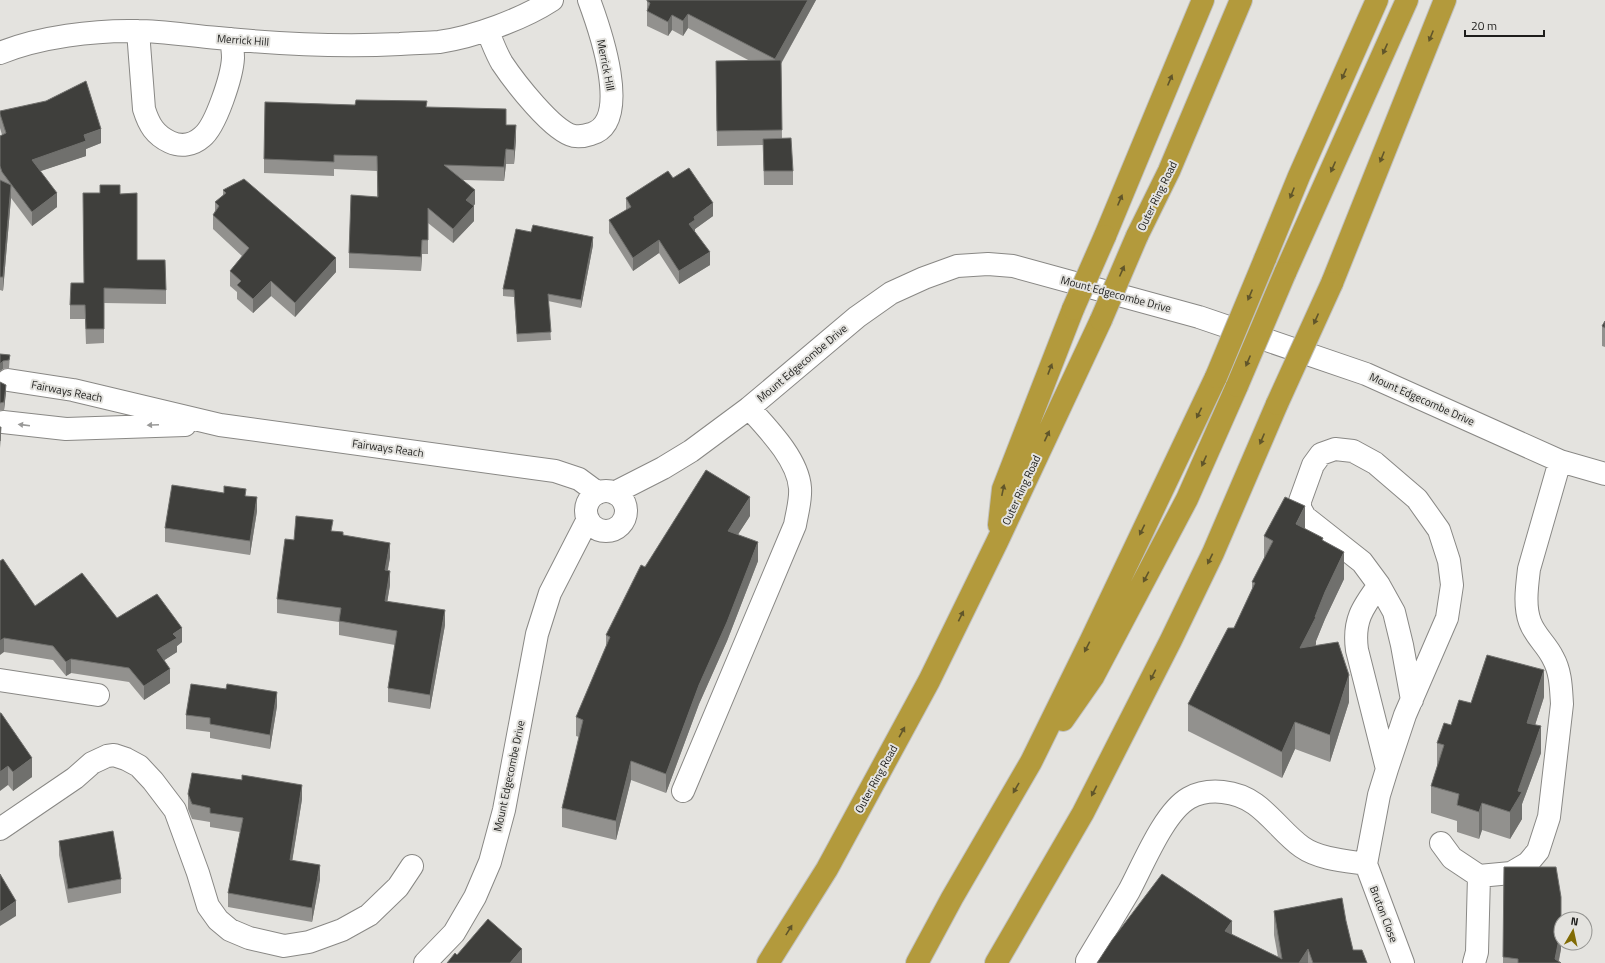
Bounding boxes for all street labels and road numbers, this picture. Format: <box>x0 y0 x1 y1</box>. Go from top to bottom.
street label: Merrick Hill <box>216 30 270 50</box>
street label: Merrick Hill <box>593 38 619 92</box>
street label: Outer Ring Road <box>1133 158 1181 234</box>
street label: Mount Edgecombe Drive <box>1059 272 1173 317</box>
street label: Mount Edgecombe Drive <box>753 320 851 406</box>
street label: Mount Edgecombe Drive <box>1367 369 1478 430</box>
street label: Fairways Reach <box>30 376 104 406</box>
street label: Fairways Reach <box>351 435 425 461</box>
street label: Outer Ring Road <box>998 452 1044 528</box>
street label: Mount Edgecombe Drive <box>489 718 529 833</box>
street label: Outer Ring Road <box>851 742 901 816</box>
street label: Bruton Close <box>1366 883 1402 945</box>

